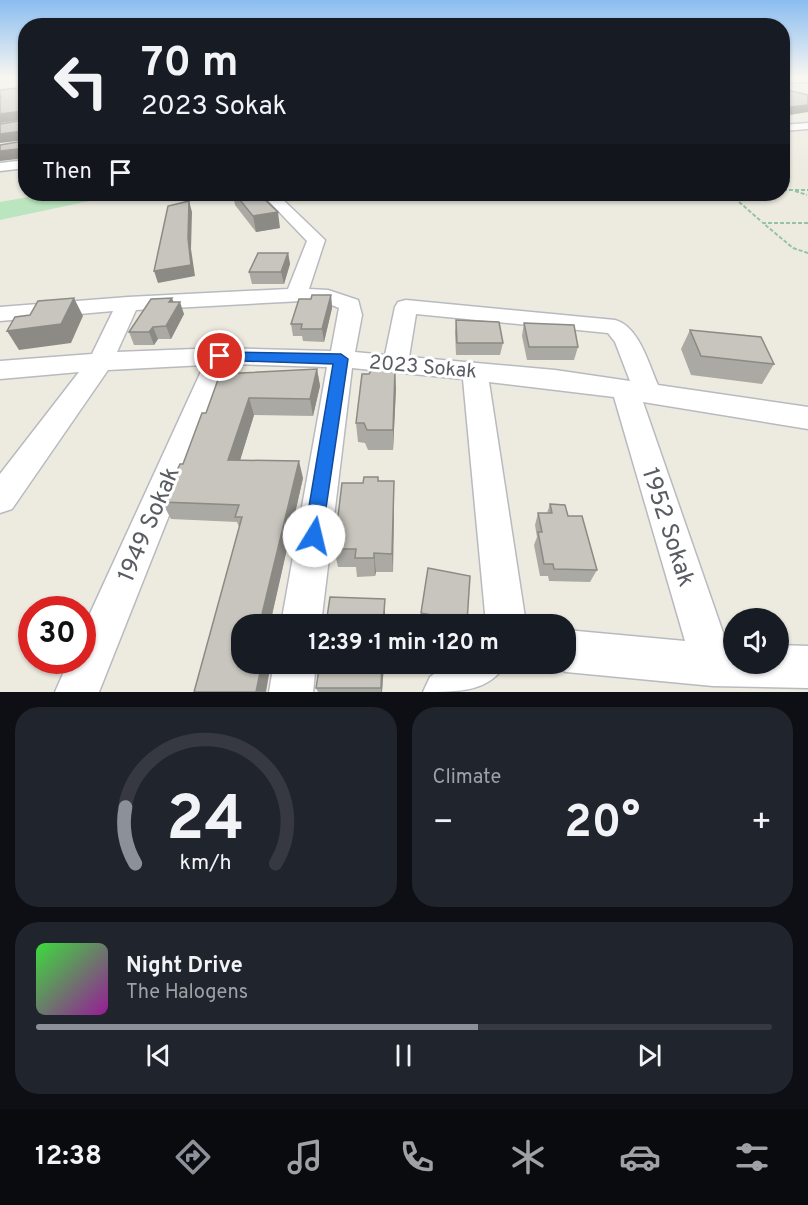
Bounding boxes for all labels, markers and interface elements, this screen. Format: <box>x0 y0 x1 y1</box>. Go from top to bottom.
text: 70 m <box>141 38 239 91</box>
icon: left <box>42 42 120 120</box>
text: 2023 Sokak <box>141 90 287 124</box>
icon: arrive <box>104 156 137 189</box>
text: Then <box>42 159 92 186</box>
pin <box>194 330 245 381</box>
icon: arrive <box>203 339 236 372</box>
street label: 2023 Sokak <box>368 350 478 386</box>
street label: 1949 Sokak <box>112 462 188 587</box>
street label: 1952 Sokak <box>634 464 700 591</box>
position arrow <box>282 504 346 568</box>
speed limit sign: 30 <box>18 596 96 674</box>
map controls <box>723 608 789 674</box>
button: sound <box>723 608 789 674</box>
text: 12:39 · 1 min · 120 m <box>308 630 499 657</box>
text: Climate <box>433 765 501 791</box>
text: 24 <box>167 783 245 862</box>
text: 20° <box>564 796 640 853</box>
text: − <box>433 803 454 845</box>
text: + <box>751 803 772 845</box>
text: km/h <box>180 850 232 877</box>
text: Night Drive <box>126 953 243 980</box>
text: The Halogens <box>126 980 248 1006</box>
icon: previous <box>142 1039 175 1072</box>
icon: pause <box>387 1039 420 1072</box>
icon: next <box>633 1039 666 1072</box>
icon: directions <box>172 1136 214 1178</box>
icon: music <box>284 1136 326 1178</box>
icon: phone <box>396 1136 438 1178</box>
icon: climate <box>507 1136 549 1178</box>
icon: car <box>619 1136 661 1178</box>
icon: filters <box>731 1136 773 1178</box>
text: 12:38 <box>35 1140 102 1174</box>

